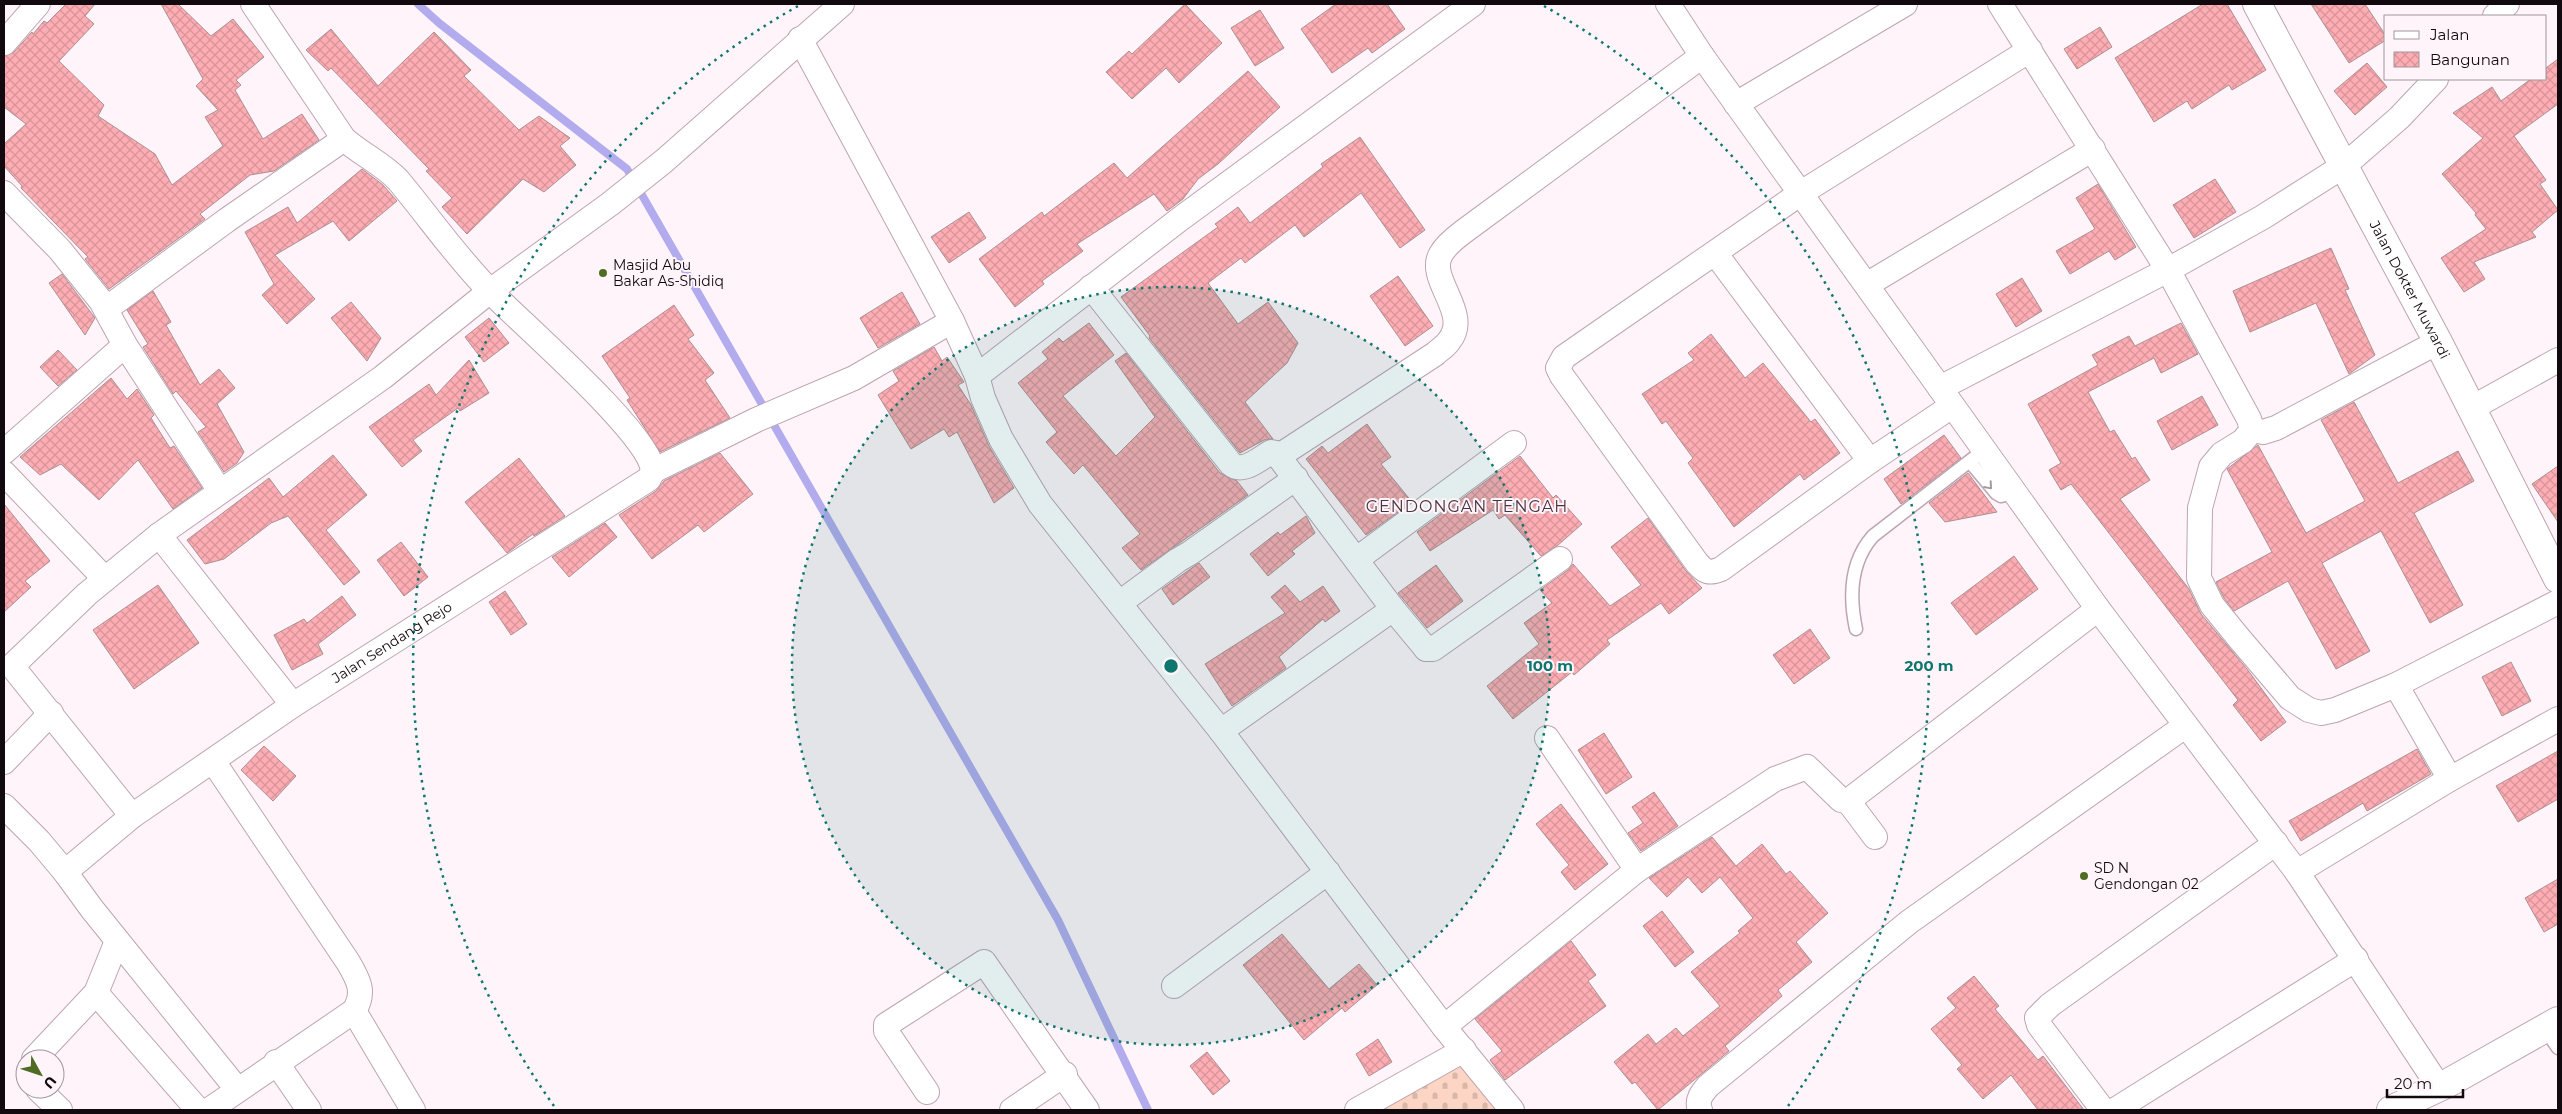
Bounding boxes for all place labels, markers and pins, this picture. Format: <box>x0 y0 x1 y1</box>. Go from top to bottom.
place label: Masjid Abu Bakar As-Shidiq <box>613 256 724 290</box>
marker: Masjid Abu Bakar As-Shidiq <box>597 267 609 279</box>
centre of rings <box>1162 657 1180 675</box>
place label: SD N Gendongan 02 <box>2094 859 2199 893</box>
marker: SD N Gendongan 02 <box>2078 870 2090 882</box>

